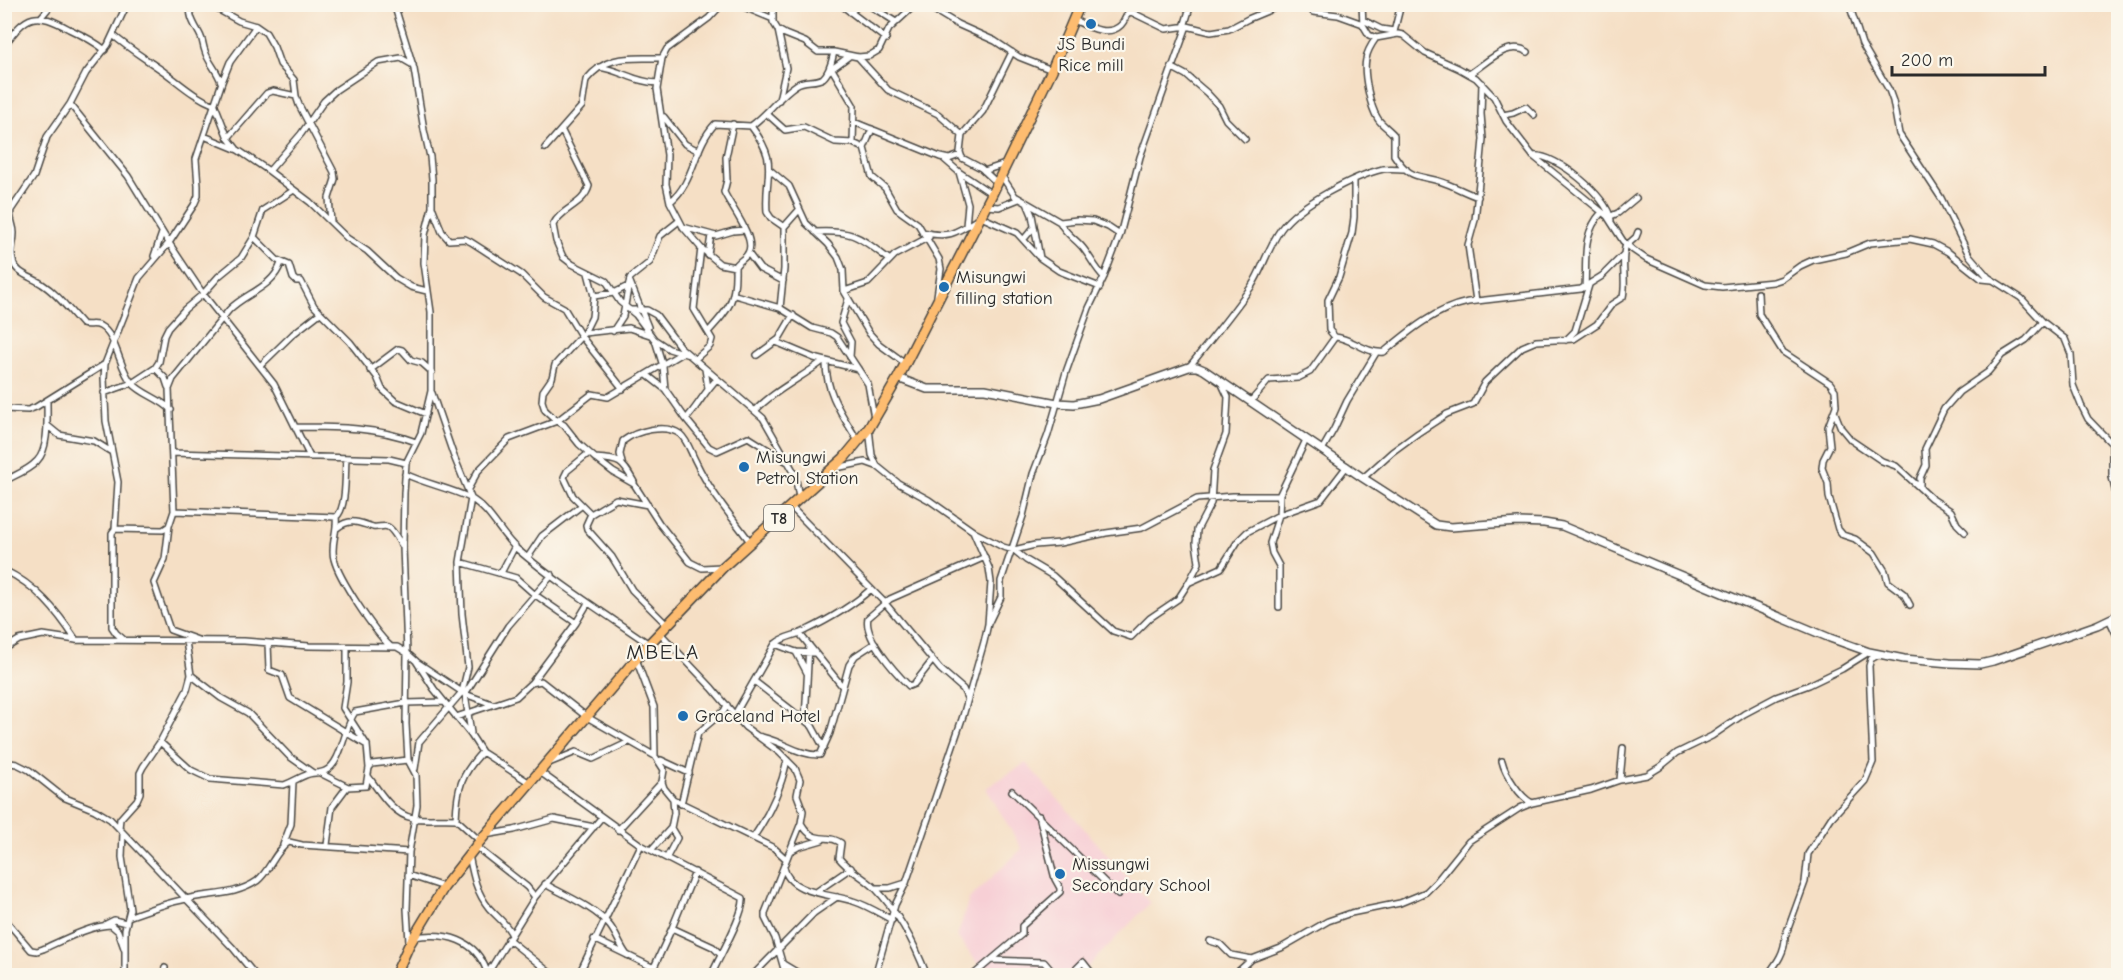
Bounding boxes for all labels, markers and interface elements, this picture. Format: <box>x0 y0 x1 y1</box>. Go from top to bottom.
marker: JS Bundi Rice mill <box>1084 17 1098 31</box>
place label: JS Bundi Rice mill <box>1057 34 1125 76</box>
scale bar <box>1892 39 2045 77</box>
text: 200 m <box>1901 50 1953 71</box>
place label: Misungwi filling station <box>955 267 1053 309</box>
marker: Misungwi filling station <box>937 280 951 294</box>
place label: Misungwi Petrol Station <box>756 447 858 489</box>
marker: Misungwi Petrol Station <box>737 460 751 474</box>
road number: T8 <box>764 505 794 531</box>
district label: MBELA <box>626 640 700 664</box>
place label: Graceland Hotel <box>695 706 820 727</box>
marker: Graceland Hotel <box>676 709 690 723</box>
place label: Missungwi Secondary School <box>1072 854 1210 896</box>
marker: Missungwi Secondary School <box>1053 867 1067 881</box>

